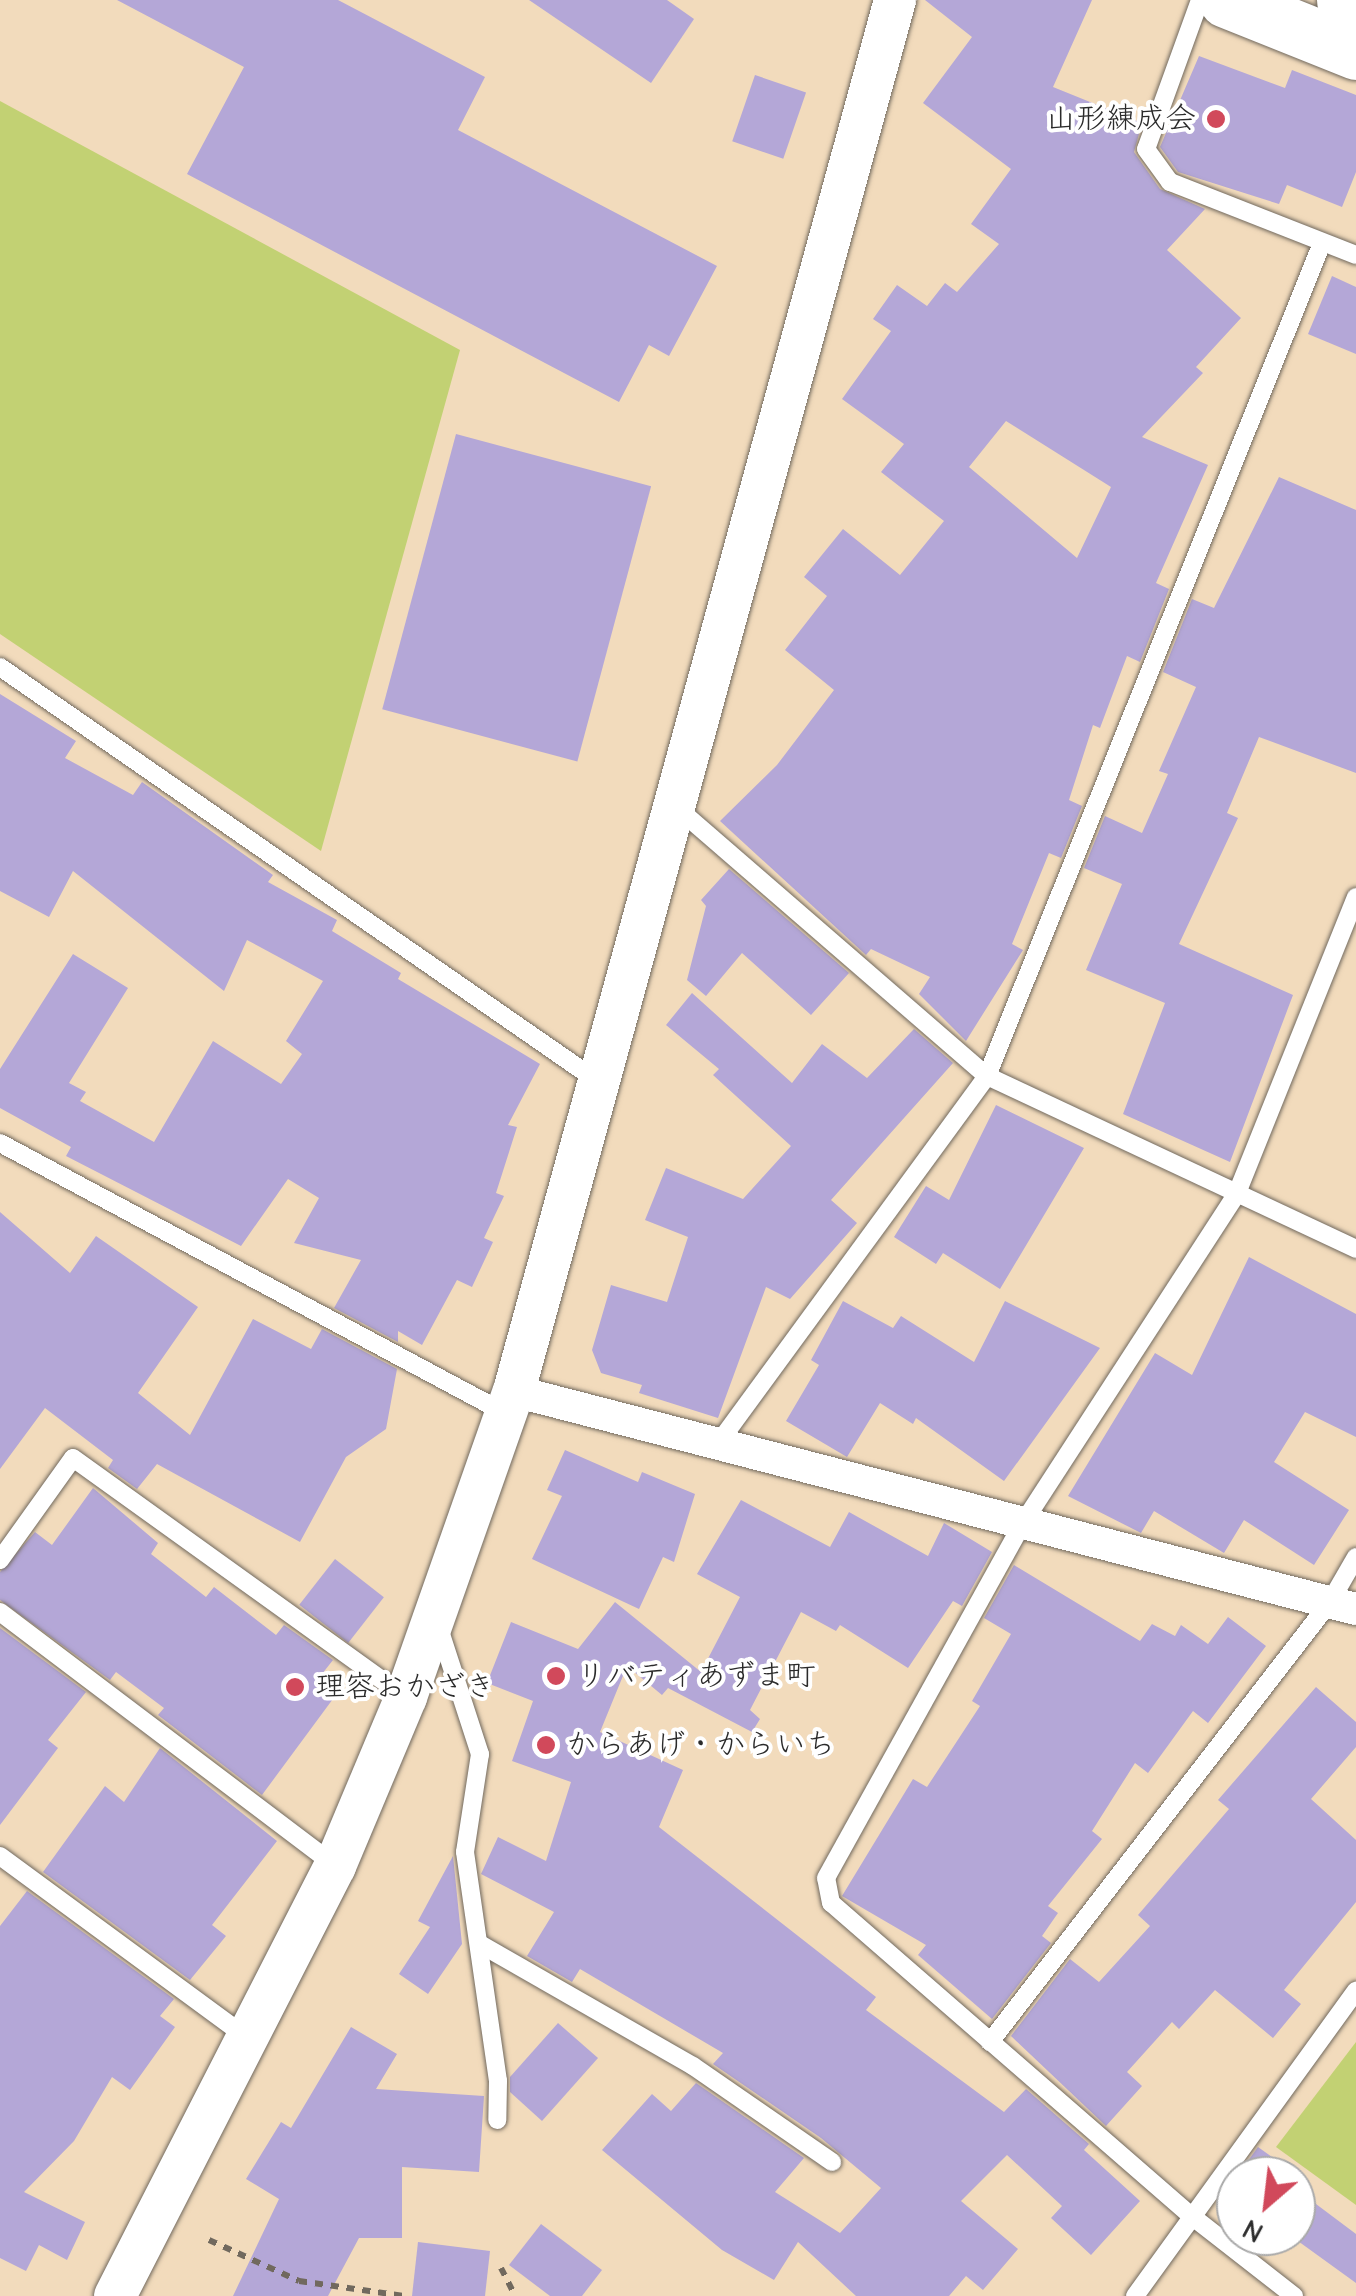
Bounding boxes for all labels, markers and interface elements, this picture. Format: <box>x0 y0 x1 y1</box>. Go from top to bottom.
place label: 山形練成会 <box>1046 101 1196 137</box>
marker: 山形練成会 <box>1205 108 1227 130</box>
place label: リバティあずま町 <box>576 1658 816 1694</box>
marker: リバティあずま町 <box>545 1665 567 1687</box>
place label: 理容おかざき <box>315 1669 495 1705</box>
marker: 理容おかざき <box>284 1676 306 1698</box>
place label: からあげ・からいち <box>566 1727 836 1763</box>
marker: からあげ・からいち <box>535 1734 557 1756</box>
north arrow <box>1216 2156 1316 2256</box>
text: N <box>1237 2212 1268 2249</box>

